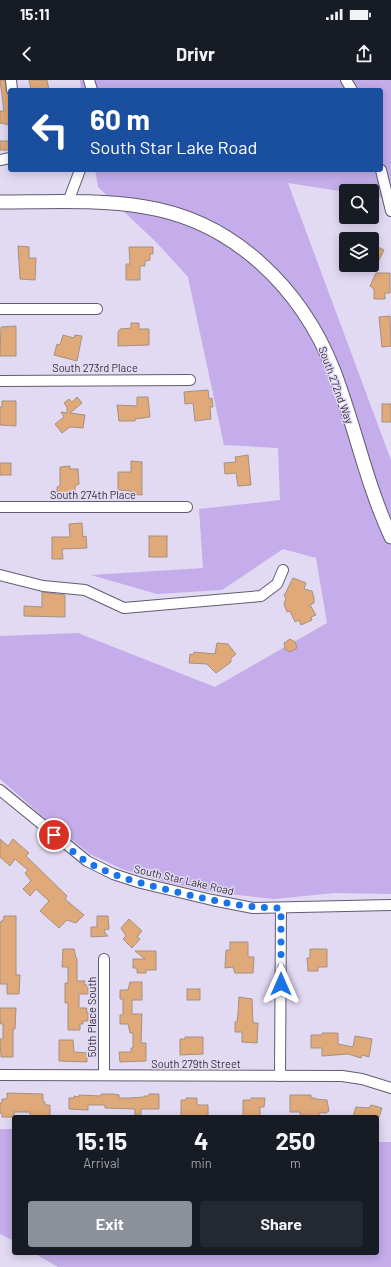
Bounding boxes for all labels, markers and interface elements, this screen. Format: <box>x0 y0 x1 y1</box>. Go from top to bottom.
text: 15:11 <box>20 5 50 23</box>
icon: back <box>16 43 38 65</box>
text: Drivr <box>176 43 215 65</box>
icon: share <box>353 43 375 65</box>
text: 60 m <box>90 102 150 136</box>
icon: left <box>24 104 76 156</box>
text: South Star Lake Road <box>90 136 257 158</box>
map controls <box>339 184 379 272</box>
button: search <box>339 184 379 224</box>
button: layers <box>339 232 379 272</box>
street label: South 272nd Way <box>316 344 356 425</box>
street label: South 273rd Place <box>52 361 138 374</box>
street label: South 274th Place <box>50 488 136 501</box>
pin <box>37 818 71 852</box>
icon: arrive <box>43 824 65 846</box>
street label: South Star Lake Road <box>133 862 235 897</box>
position arrow <box>260 963 302 1005</box>
street label: 50th Place South <box>85 977 98 1057</box>
street label: South 279th Street <box>151 1057 241 1070</box>
text: 15:15 <box>76 1126 127 1155</box>
text: 4 <box>194 1126 209 1155</box>
text: 250 <box>275 1126 315 1155</box>
text: Arrival <box>83 1155 120 1171</box>
text: min <box>191 1155 212 1171</box>
text: m <box>290 1155 301 1171</box>
button: Exit <box>28 1201 192 1247</box>
button: Share <box>200 1201 363 1247</box>

